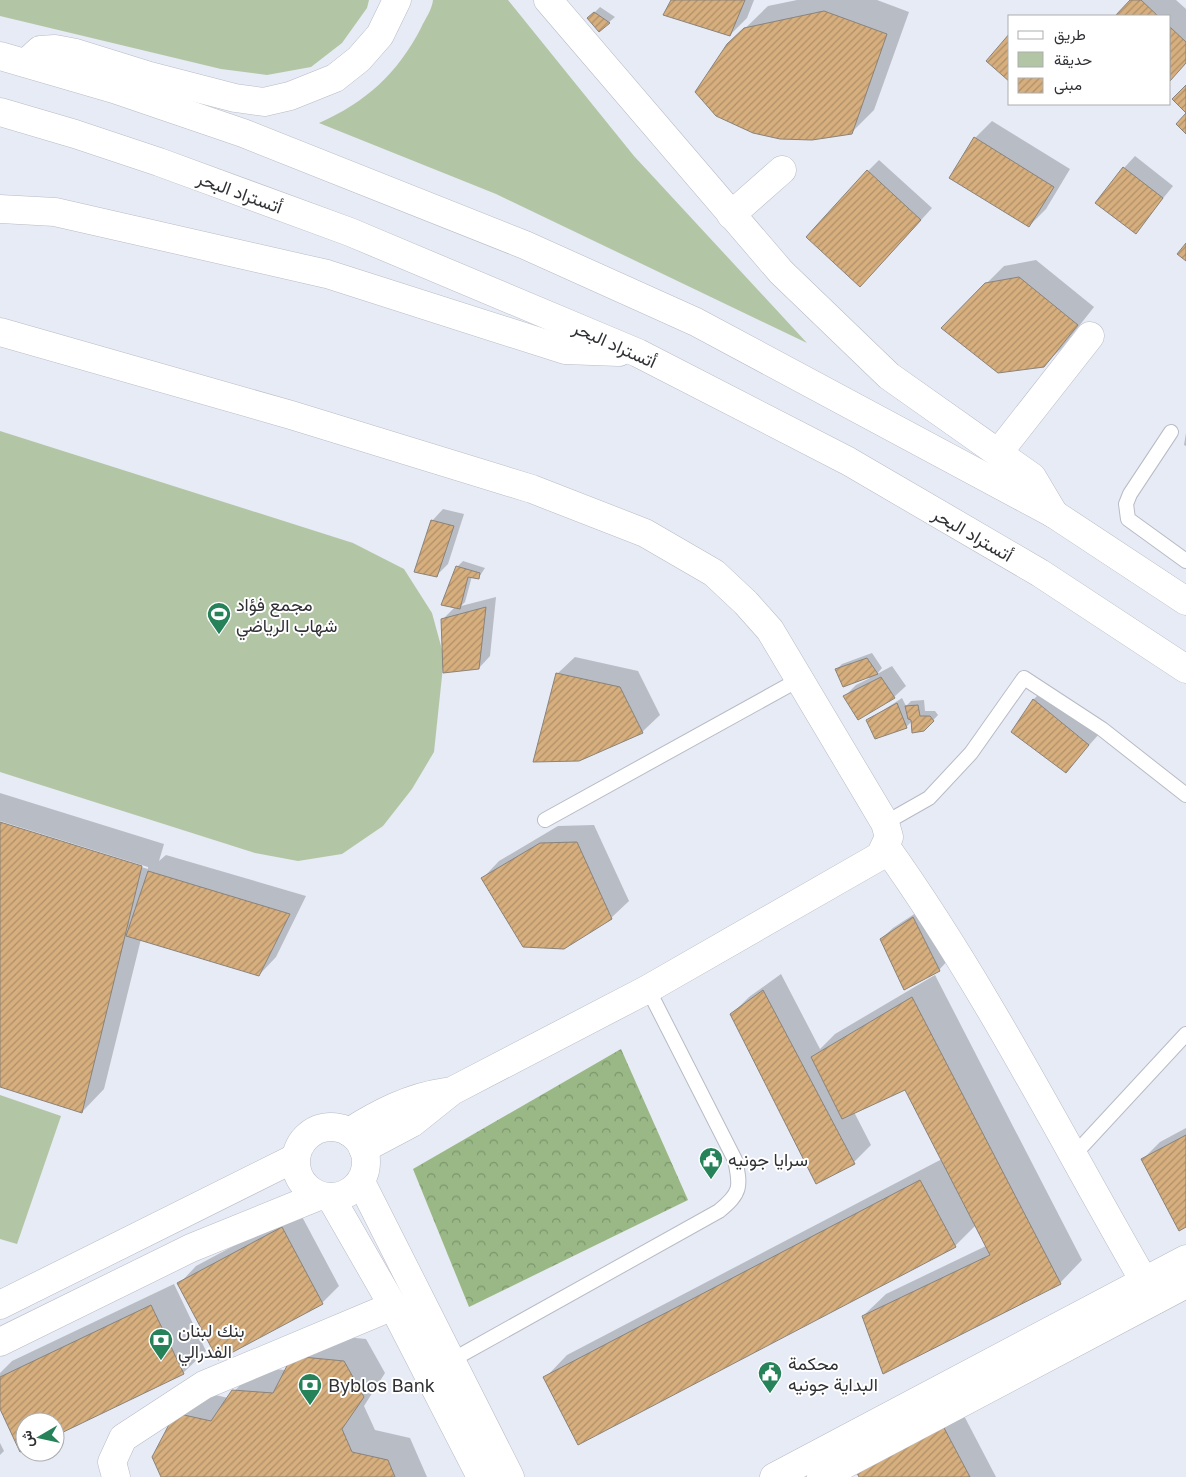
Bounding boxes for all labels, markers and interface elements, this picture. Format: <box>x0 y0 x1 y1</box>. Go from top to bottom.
legend <box>1008 15 1171 105</box>
text: طريق <box>1054 25 1086 45</box>
text: حديقة <box>1054 50 1092 69</box>
text: مبنى <box>1054 75 1082 95</box>
street label: أتستراد البحر <box>193 166 286 219</box>
street label: أتستراد البحر <box>568 315 660 373</box>
street label: أتستراد البحر <box>928 502 1017 567</box>
place label: مجمع فؤاد شهاب الرياضي <box>236 593 337 641</box>
sports icon: مجمع فؤاد شهاب الرياضي <box>206 601 232 635</box>
public building icon: سرايا جونيه <box>698 1146 724 1180</box>
place label: سرايا جونيه <box>728 1148 808 1171</box>
place label: بنك لبنان الفدرالي <box>178 1319 245 1367</box>
bank icon: بنك لبنان الفدرالي <box>148 1327 174 1361</box>
place label: محكمة البداية جونيه <box>788 1352 878 1396</box>
public building icon: محكمة البداية جونيه <box>757 1360 783 1394</box>
bank icon: Byblos Bank <box>297 1372 323 1406</box>
place label: Byblos Bank <box>328 1374 435 1396</box>
north arrow <box>15 1412 65 1462</box>
text: ش <box>17 1429 37 1449</box>

